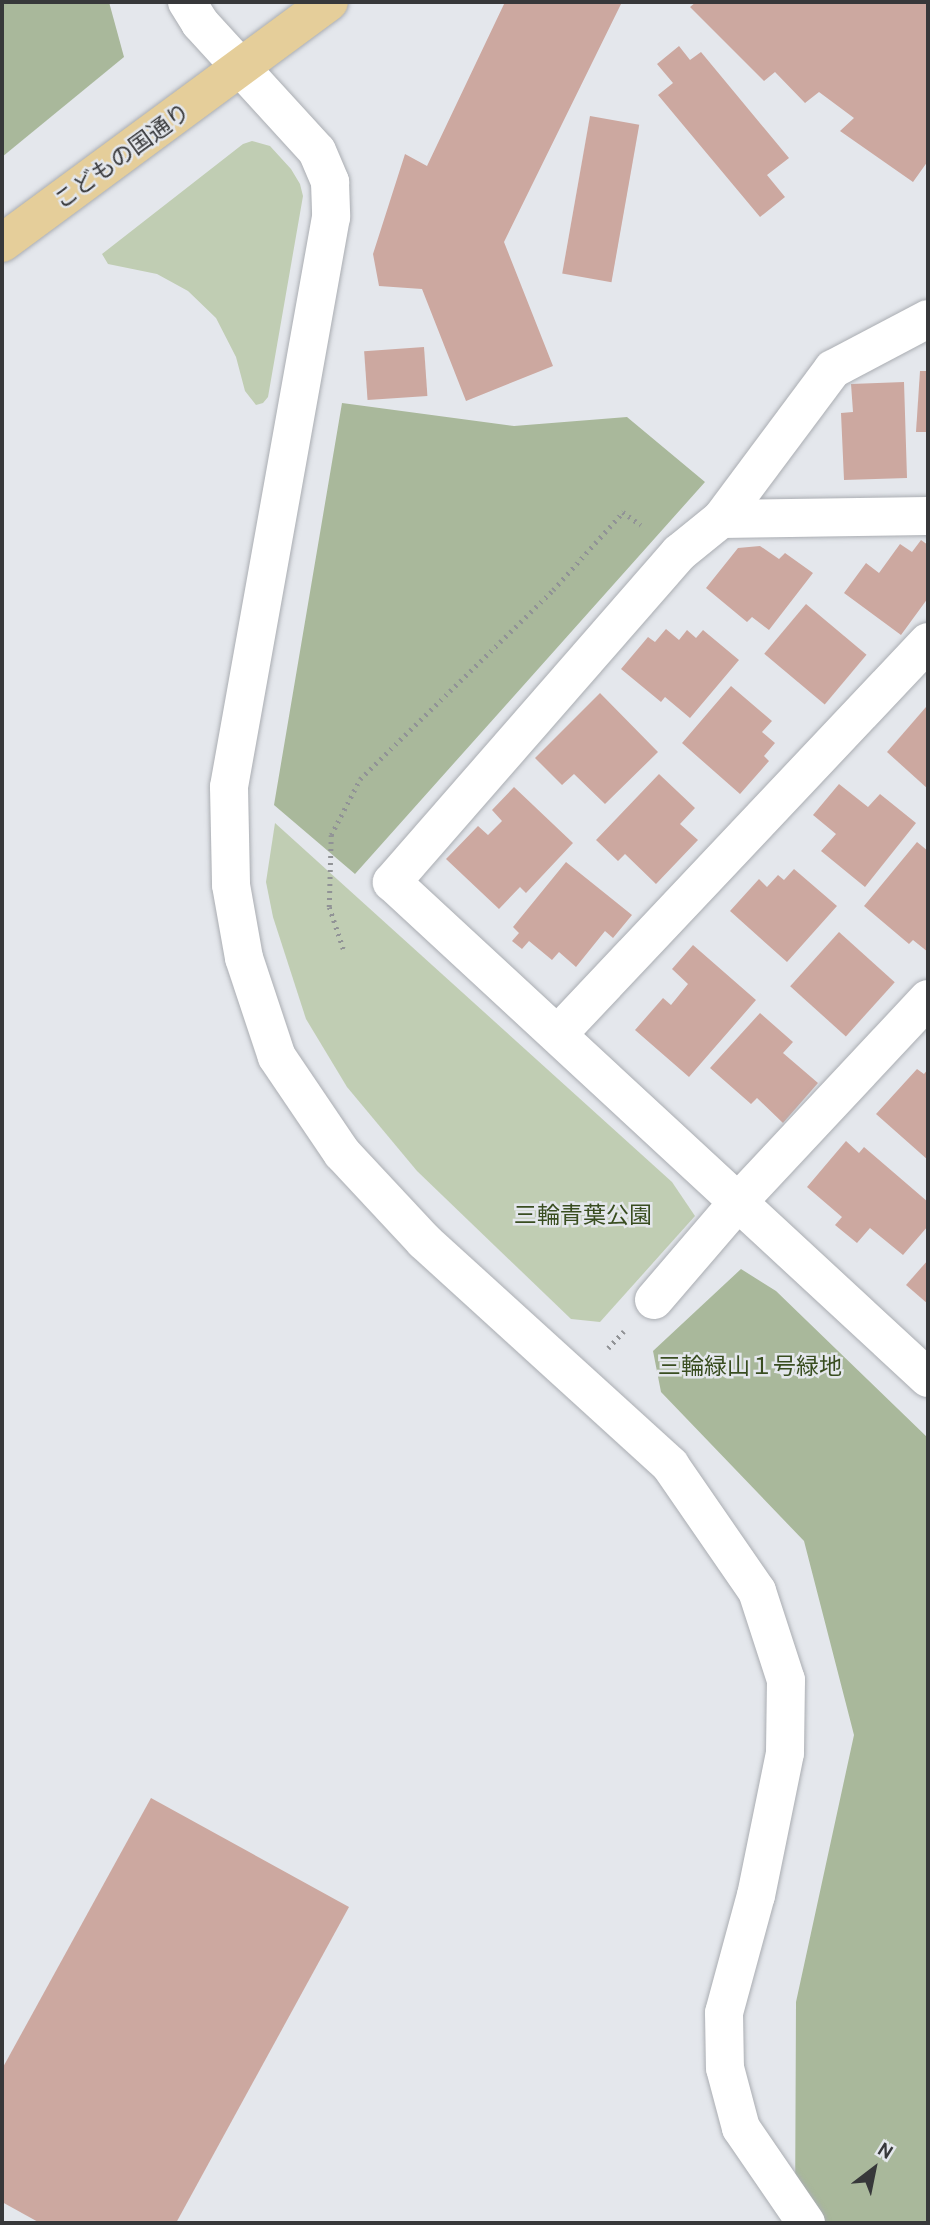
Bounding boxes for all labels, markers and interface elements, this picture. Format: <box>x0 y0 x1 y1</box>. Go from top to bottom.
street label: こどもの国通り <box>49 98 195 214</box>
park label: 三輪青葉公園 <box>514 1201 652 1229</box>
park label: 三輪緑山１号緑地 <box>658 1352 842 1380</box>
north arrow <box>839 2134 909 2204</box>
text: N <box>874 2137 897 2164</box>

